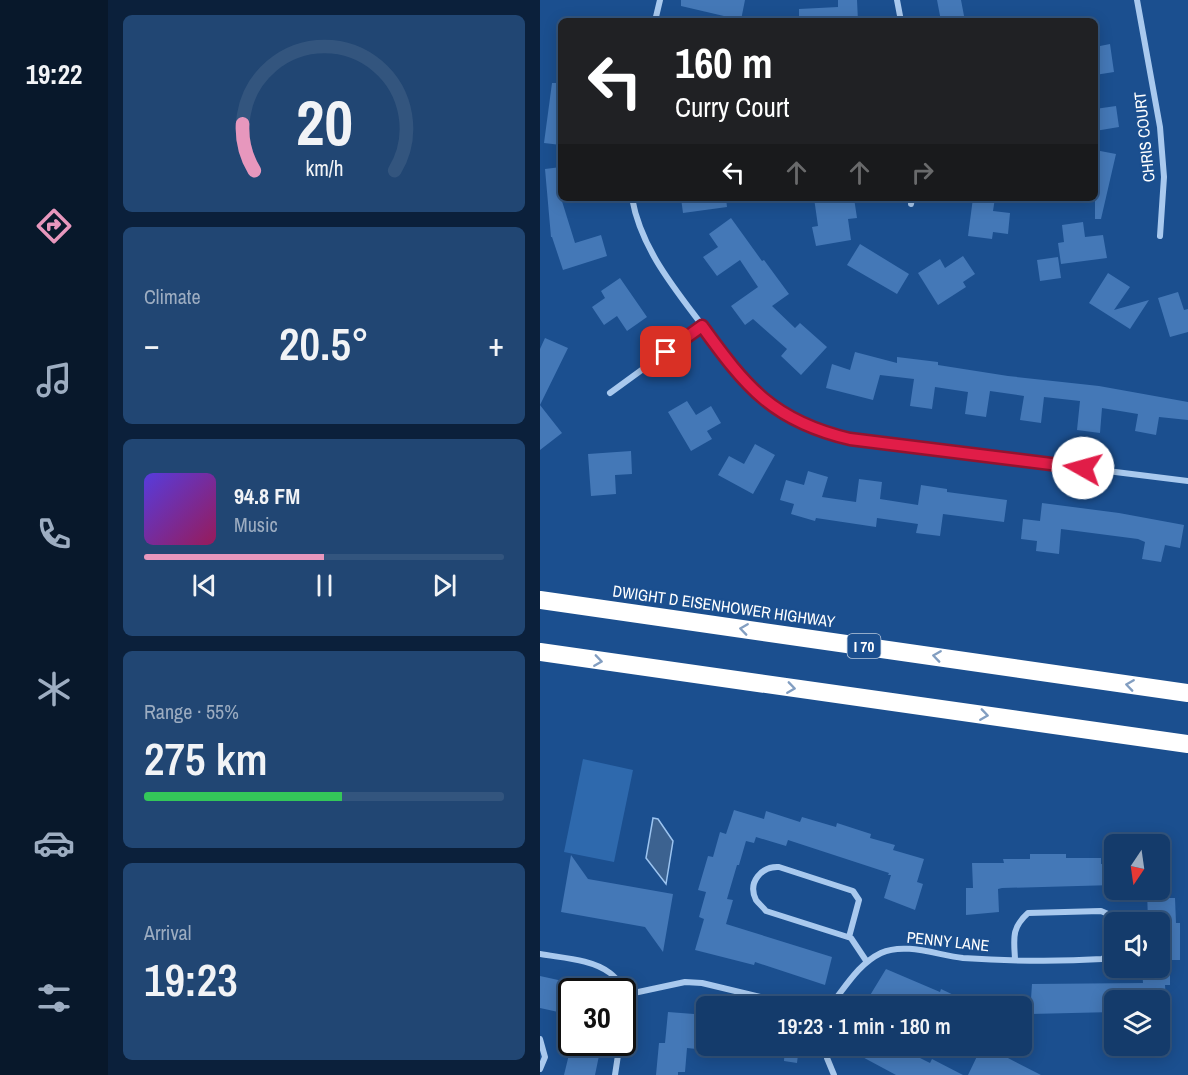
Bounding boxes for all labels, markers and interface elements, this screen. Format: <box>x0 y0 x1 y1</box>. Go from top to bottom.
text: 160 m <box>675 35 773 91</box>
icon: left <box>576 42 654 120</box>
text: 19:22 <box>26 56 82 92</box>
text: 20 <box>296 80 352 164</box>
text: Curry Court <box>675 89 789 125</box>
street label: CHRIS COURT <box>1128 91 1160 183</box>
text: km/h <box>305 154 343 183</box>
icon: left <box>717 156 750 189</box>
icon: ahead <box>780 156 813 189</box>
icon: ahead <box>843 156 876 189</box>
icon: right <box>906 156 939 189</box>
icon: directions <box>33 205 75 247</box>
text: Climate <box>144 283 201 310</box>
text: 20.5° <box>279 313 369 374</box>
text: − <box>144 322 160 366</box>
text: + <box>488 322 504 366</box>
pin <box>640 326 691 377</box>
icon: arrive <box>649 335 682 368</box>
icon: music <box>33 359 75 401</box>
position arrow <box>1051 436 1115 500</box>
text: 94.8 FM <box>234 481 300 511</box>
text: Music <box>234 511 278 538</box>
icon: phone <box>33 513 75 555</box>
icon: previous <box>188 569 221 602</box>
icon: pause <box>308 569 341 602</box>
icon: next <box>428 569 461 602</box>
street label: DWIGHT D EISENHOWER HIGHWAY <box>611 579 837 633</box>
one-way arrow <box>739 623 749 636</box>
road number: I 70 <box>848 634 880 658</box>
one-way arrow <box>933 651 942 663</box>
one-way arrow <box>593 654 603 666</box>
icon: climate <box>33 668 75 710</box>
one-way arrow <box>1126 679 1135 691</box>
one-way arrow <box>786 682 796 694</box>
text: Range · 55% <box>144 698 239 725</box>
one-way arrow <box>979 709 989 721</box>
text: 275 km <box>144 728 268 789</box>
icon: car <box>33 822 75 864</box>
north arrow <box>1104 834 1170 900</box>
map controls <box>1104 834 1170 1056</box>
button: sound <box>1104 912 1170 978</box>
text: Arrival <box>144 919 191 946</box>
street label: PENNY LANE <box>906 926 990 956</box>
text: 19:23 <box>144 949 238 1010</box>
icon: filters <box>33 977 75 1019</box>
speed limit sign: 30 <box>558 978 636 1056</box>
button: layers <box>1104 990 1170 1056</box>
text: 19:23 · 1 min · 180 m <box>777 1011 951 1041</box>

